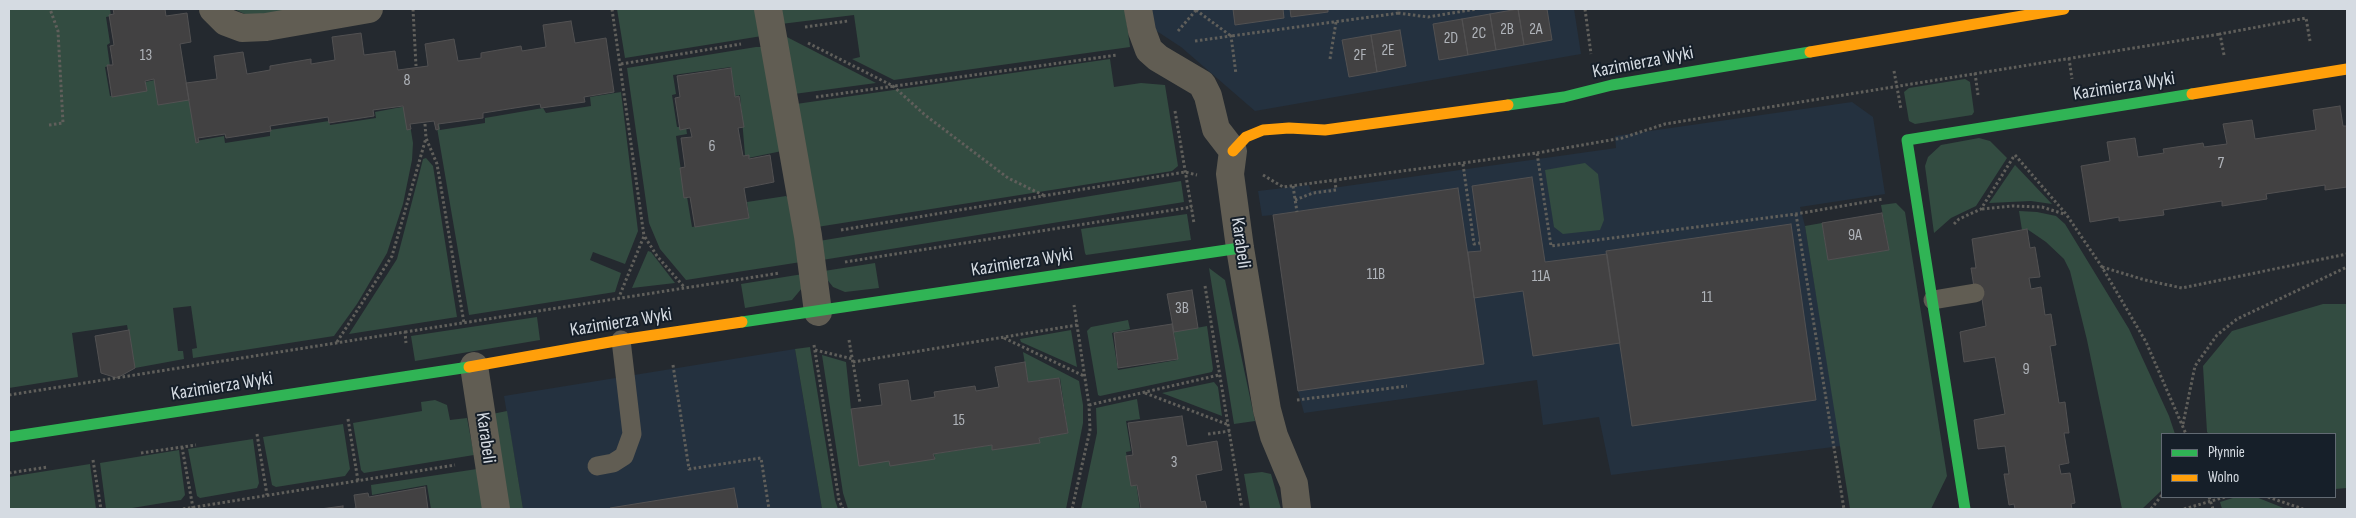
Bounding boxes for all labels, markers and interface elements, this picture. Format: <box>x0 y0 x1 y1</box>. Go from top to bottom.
house number: 2B <box>1500 20 1514 40</box>
house number: 2A <box>1529 20 1543 40</box>
house number: 2C <box>1472 24 1486 44</box>
house number: 2D <box>1444 29 1458 49</box>
house number: 2E <box>1381 41 1395 61</box>
street label: Kazimierza Wyki <box>1591 42 1695 84</box>
house number: 13 <box>140 46 152 66</box>
house number: 2F <box>1354 46 1366 66</box>
street label: Kazimierza Wyki <box>2072 68 2176 106</box>
house number: 8 <box>403 71 411 91</box>
house number: 6 <box>708 137 716 157</box>
house number: 7 <box>2218 154 2224 174</box>
street label: Karabeli <box>1225 216 1255 270</box>
house number: 9A <box>1848 226 1862 246</box>
street label: Kazimierza Wyki <box>970 244 1074 282</box>
house number: 11B <box>1367 265 1385 285</box>
house number: 11A <box>1532 267 1550 287</box>
house number: 11 <box>1701 288 1713 308</box>
house number: 3B <box>1175 299 1189 319</box>
street label: Kazimierza Wyki <box>569 304 673 342</box>
house number: 9 <box>2022 360 2030 380</box>
street label: Kazimierza Wyki <box>170 368 274 406</box>
street label: Karabeli <box>470 411 500 465</box>
house number: 15 <box>953 411 965 431</box>
legend <box>2161 433 2336 498</box>
text: Płynnie <box>2208 443 2245 462</box>
house number: 3 <box>1171 453 1177 473</box>
text: Wolno <box>2208 468 2239 487</box>

